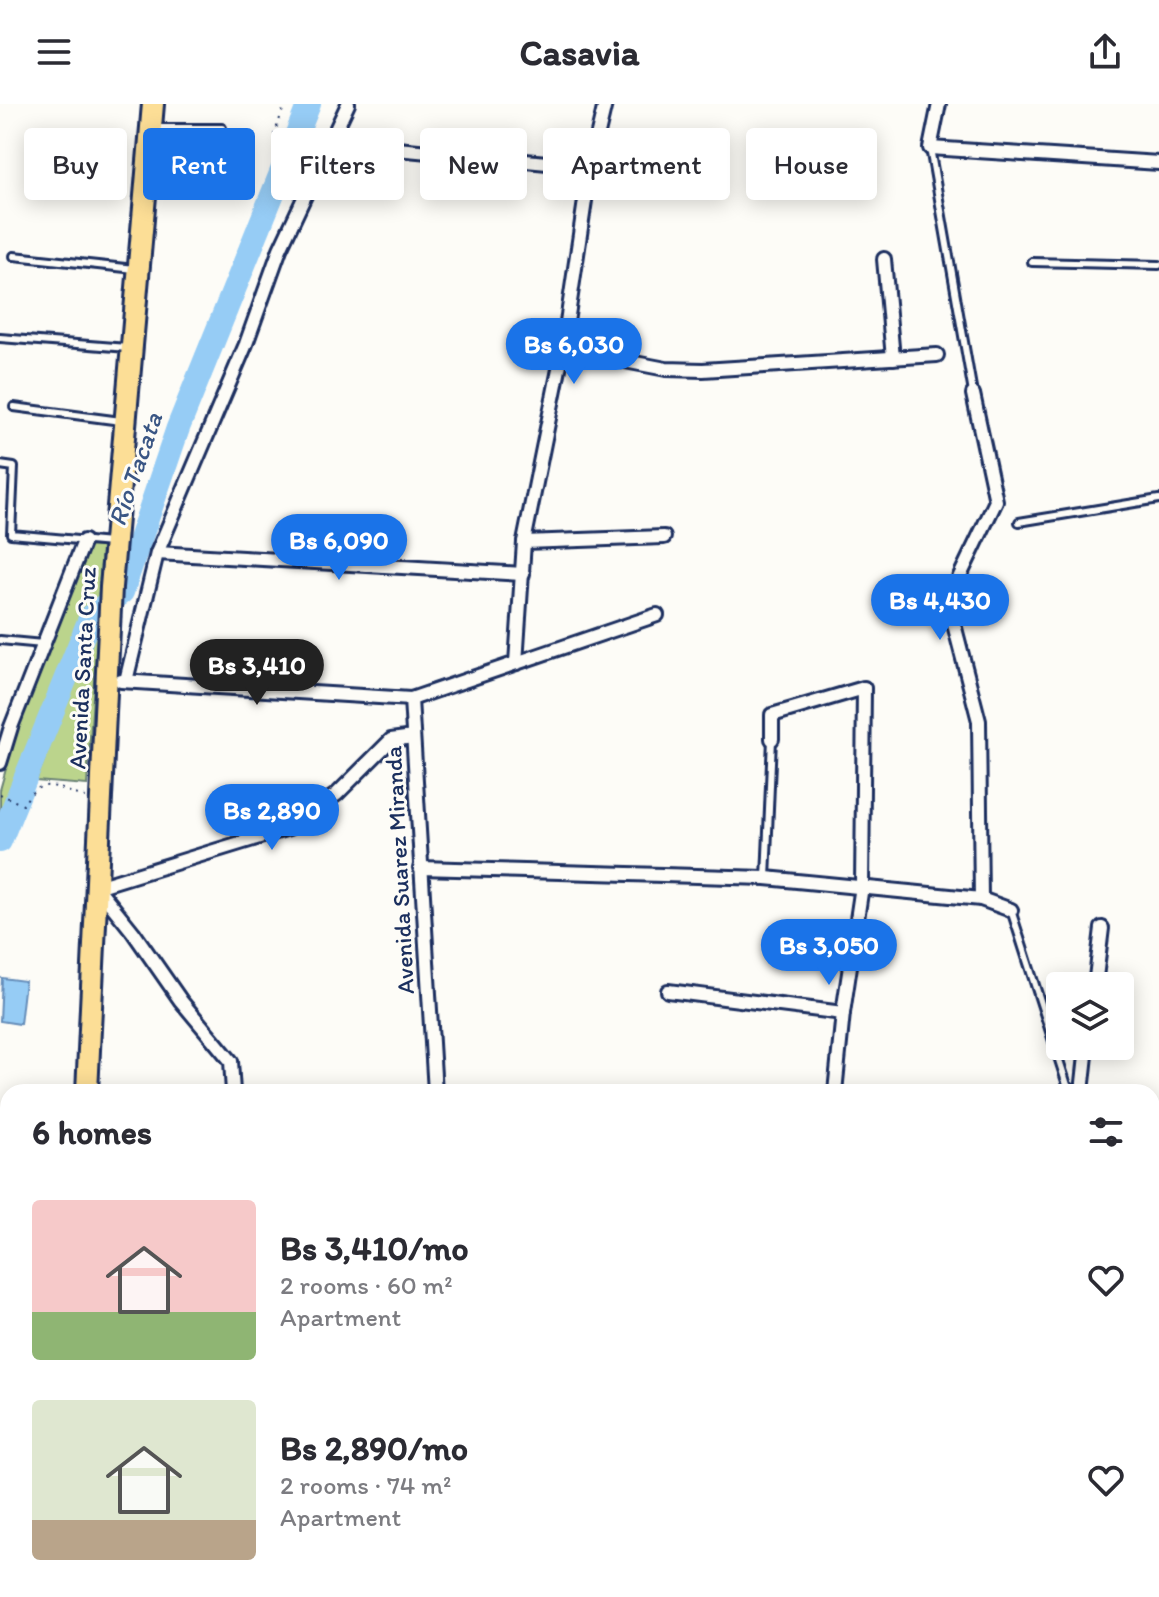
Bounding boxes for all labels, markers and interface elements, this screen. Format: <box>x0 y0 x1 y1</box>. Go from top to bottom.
icon: menu <box>32 30 76 74</box>
icon: share <box>1083 30 1127 74</box>
text: Casavia <box>519 31 640 74</box>
chip: Buy <box>24 128 127 200</box>
chip: Rent <box>143 128 255 200</box>
chip: Filters <box>271 128 404 200</box>
chip: New <box>420 128 527 200</box>
chip: Apartment <box>543 128 730 200</box>
chip: House <box>746 128 877 200</box>
pin: Bs 6,030 <box>491 318 657 386</box>
text: Bs 6,030 <box>524 328 624 360</box>
water label: Río Tacata <box>101 408 169 530</box>
pin: Bs 6,090 <box>256 514 422 582</box>
text: Bs 6,090 <box>289 524 389 556</box>
street label: Avenida Santa Cruz <box>62 566 102 770</box>
pin: Bs 4,430 <box>857 574 1023 642</box>
text: Bs 4,430 <box>889 584 991 616</box>
pin: Bs 3,410 <box>174 639 340 707</box>
text: Bs 3,410 <box>208 649 306 681</box>
street label: Avenida Suarez Miranda <box>378 745 420 995</box>
pin: Bs 2,890 <box>189 784 355 852</box>
text: Bs 2,890 <box>223 794 321 826</box>
pin: Bs 3,050 <box>746 919 912 987</box>
text: Bs 3,050 <box>779 929 879 961</box>
map controls <box>1046 972 1134 1060</box>
button: layers <box>1046 972 1134 1060</box>
icon: filters <box>1084 1110 1128 1154</box>
text: 6 homes <box>32 1112 152 1153</box>
text: Bs 3,410/mo <box>280 1228 469 1269</box>
icon: home <box>96 1232 192 1328</box>
icon: heart <box>1084 1258 1128 1302</box>
text: 2 rooms · 60 m² <box>280 1269 453 1301</box>
text: Apartment <box>280 1301 401 1333</box>
text: Bs 2,890/mo <box>280 1428 468 1469</box>
icon: home <box>96 1432 192 1528</box>
icon: heart <box>1084 1458 1128 1502</box>
text: 2 rooms · 74 m² <box>280 1469 451 1501</box>
text: Apartment <box>280 1501 401 1533</box>

